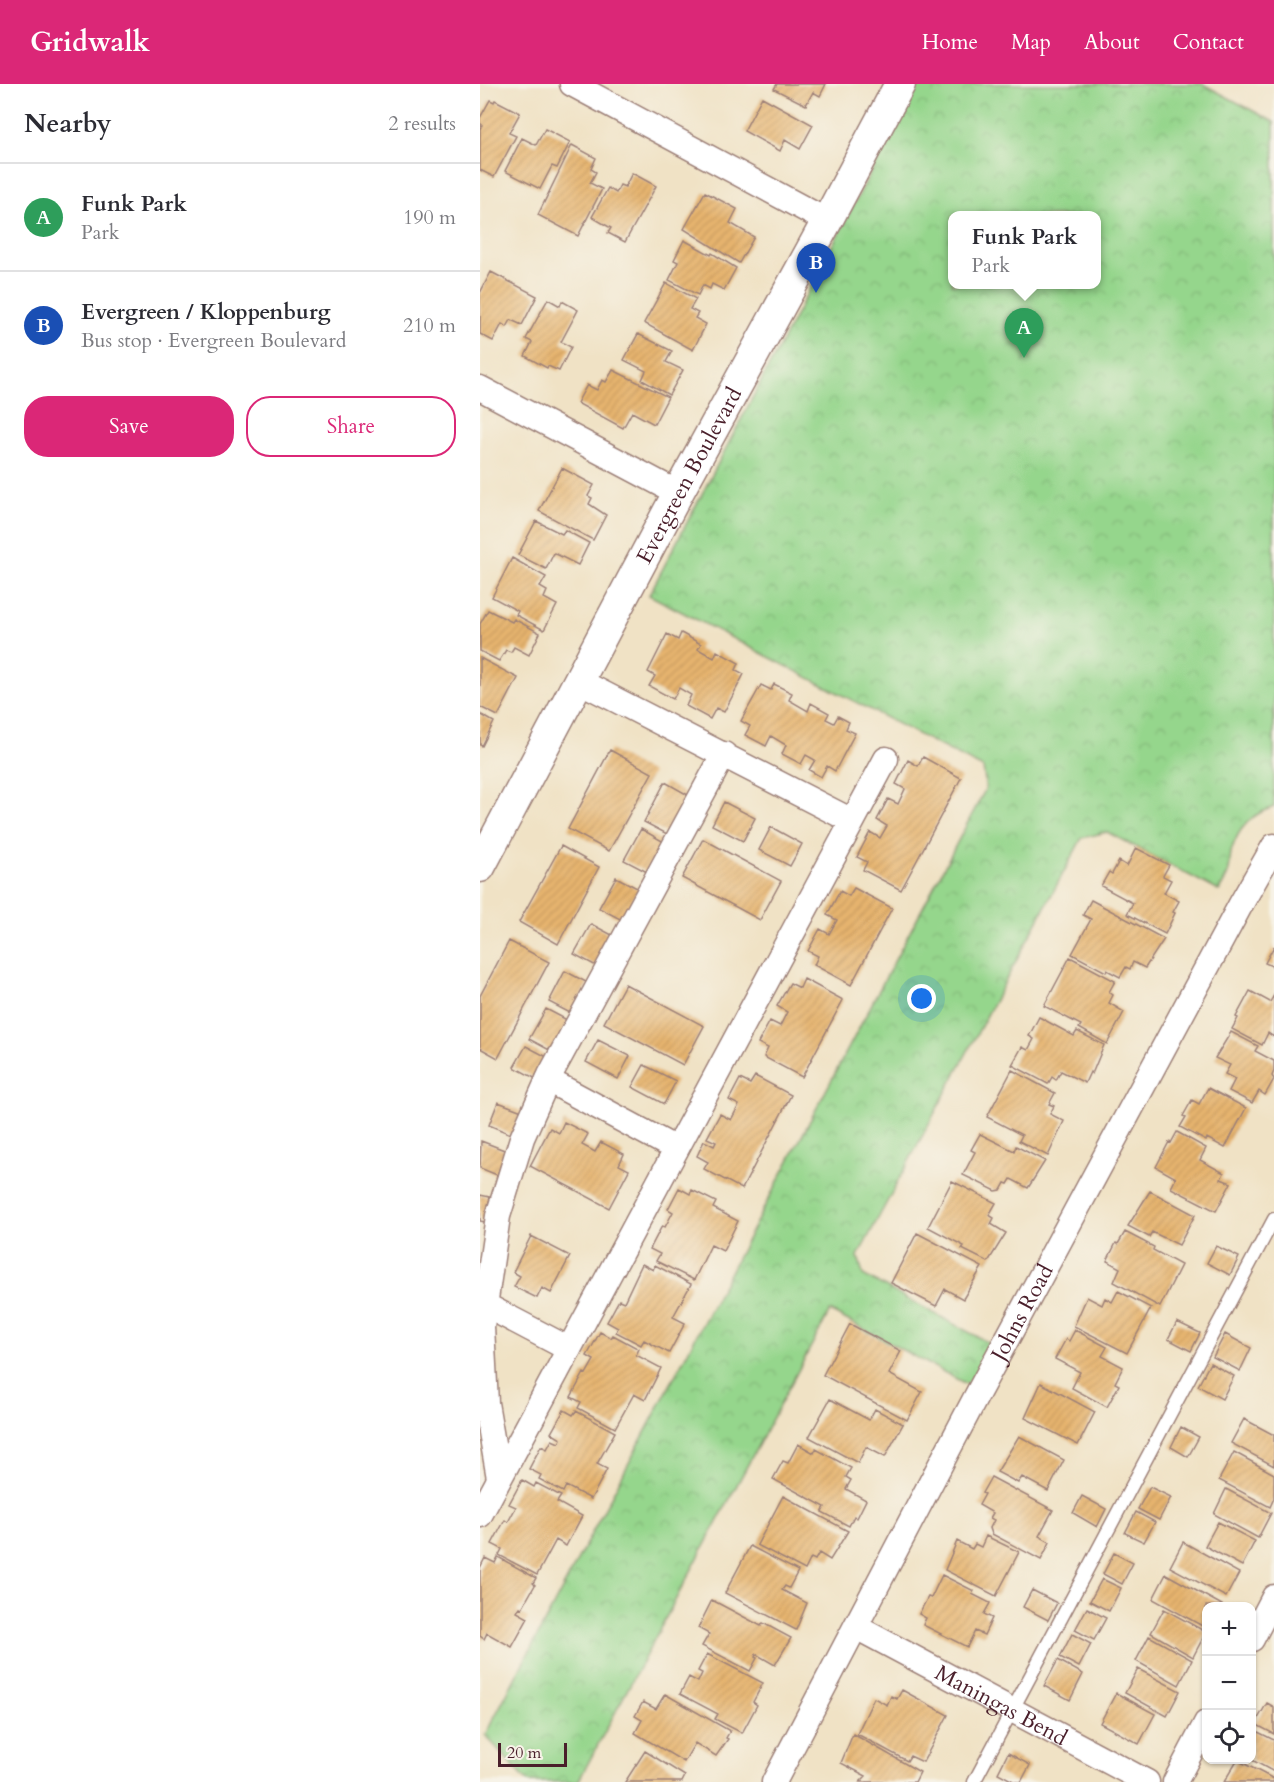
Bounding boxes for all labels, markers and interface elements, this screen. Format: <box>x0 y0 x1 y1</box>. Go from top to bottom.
text: Gridwalk <box>30 23 150 61</box>
text: Home <box>922 28 978 57</box>
text: Map <box>1011 28 1051 57</box>
text: About <box>1084 28 1140 57</box>
text: Contact <box>1173 28 1244 57</box>
text: Nearby <box>24 106 112 141</box>
text: 2 results <box>388 110 456 137</box>
text: Funk Park <box>81 189 187 219</box>
text: A <box>36 204 51 231</box>
text: 190 m <box>403 204 456 231</box>
popup <box>948 211 1101 289</box>
text: Park <box>81 219 119 246</box>
text: Funk Park <box>971 222 1078 252</box>
pin: B <box>796 244 836 293</box>
text: Park <box>971 252 1010 279</box>
text: Evergreen / Kloppenburg <box>81 297 331 327</box>
pin: A <box>1004 308 1044 358</box>
text: B <box>36 312 51 339</box>
text: 210 m <box>403 312 456 339</box>
text: Bus stop · Evergreen Boulevard <box>81 327 346 354</box>
street label: Evergreen Boulevard <box>629 382 749 569</box>
button: Save <box>24 396 234 457</box>
button: Share <box>246 396 456 457</box>
your location <box>907 984 936 1013</box>
street label: Johns Road <box>983 1259 1061 1369</box>
map controls <box>1202 1602 1256 1764</box>
button: + <box>1202 1602 1256 1656</box>
button: − <box>1202 1656 1256 1710</box>
street label: Maningas Bend <box>930 1658 1073 1753</box>
button: locate <box>1202 1710 1256 1764</box>
scale bar <box>498 1740 567 1768</box>
text: 20 m <box>507 1742 541 1764</box>

